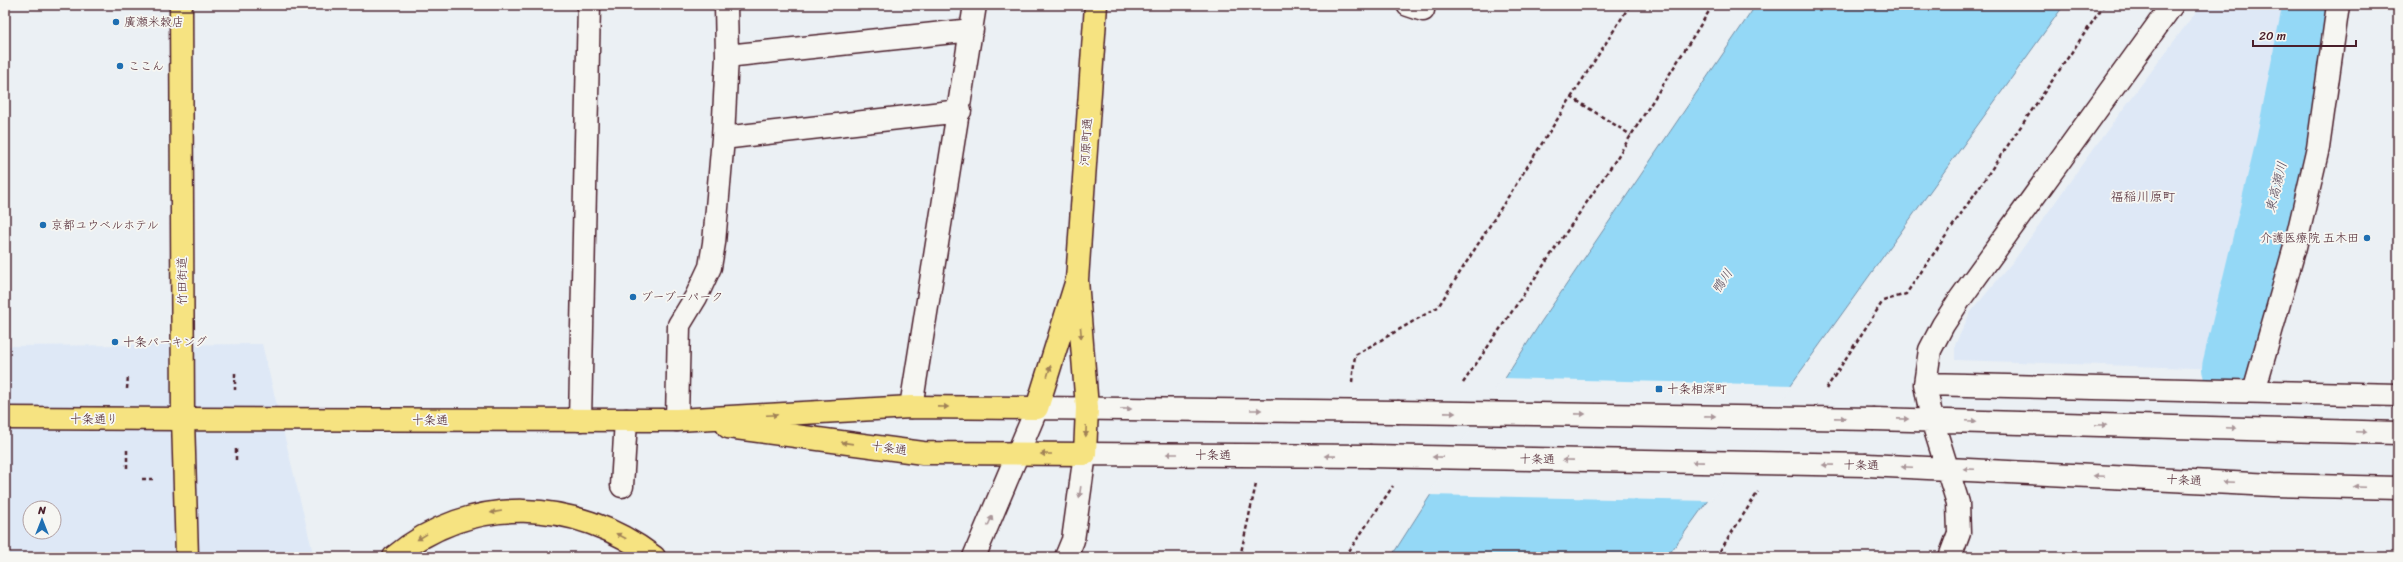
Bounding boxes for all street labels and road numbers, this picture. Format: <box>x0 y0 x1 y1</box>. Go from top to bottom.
street label: 河原町通 <box>1073 117 1099 167</box>
street label: 竹田街道 <box>171 257 193 305</box>
street label: 十条通り <box>70 408 118 430</box>
street label: 十条通 <box>412 409 448 431</box>
street label: 十条通 <box>870 435 908 461</box>
street label: 十条通 <box>1195 444 1231 466</box>
street label: 十条通 <box>1519 448 1555 470</box>
street label: 十条通 <box>1843 454 1879 476</box>
street label: 十条通 <box>2165 468 2203 492</box>

